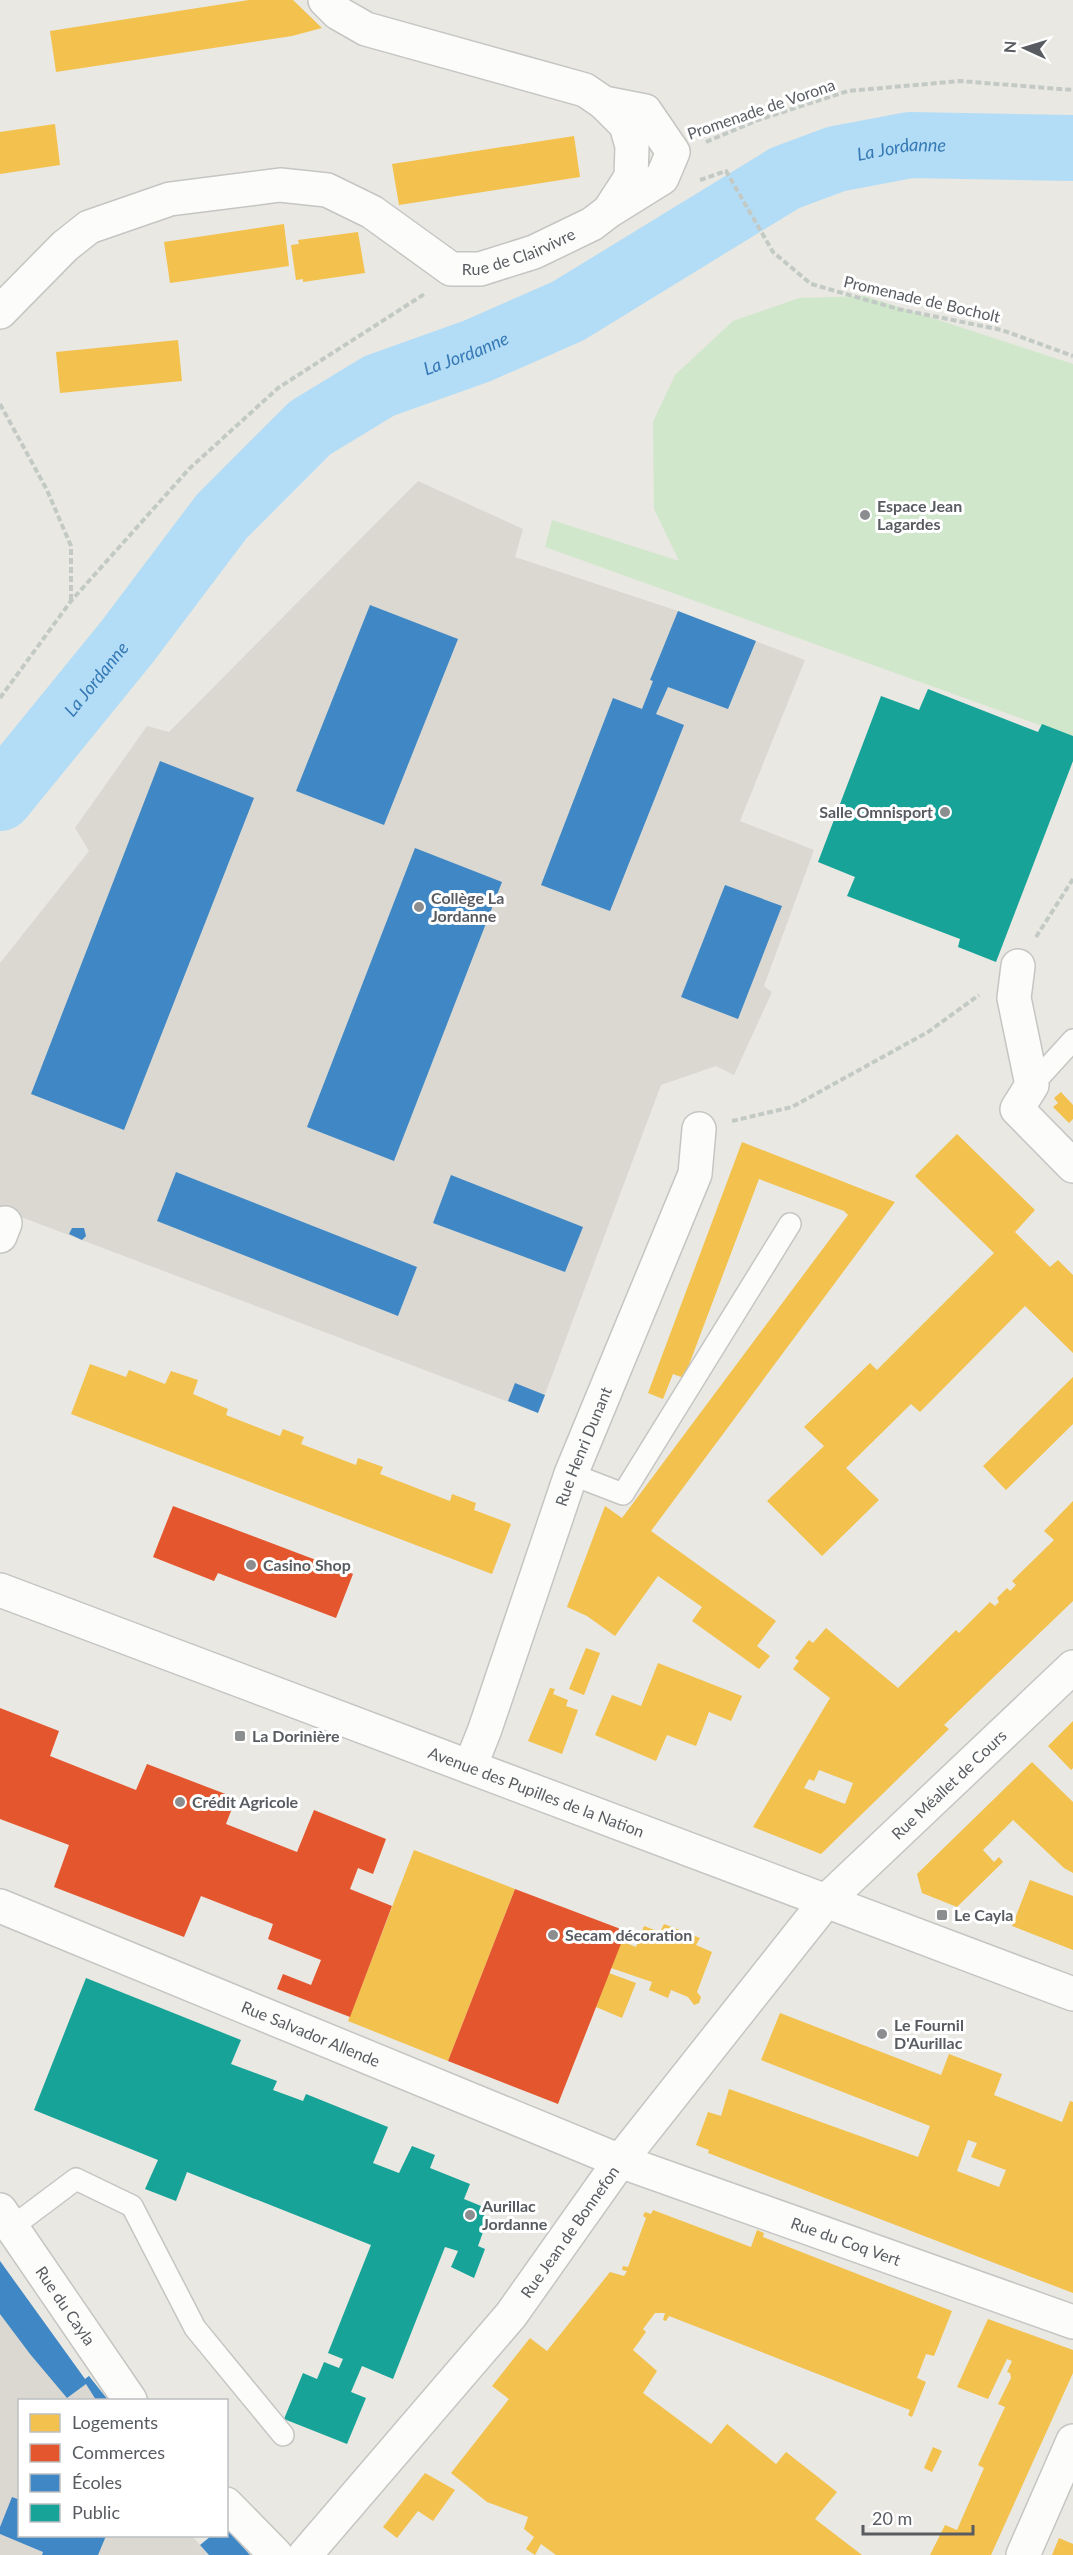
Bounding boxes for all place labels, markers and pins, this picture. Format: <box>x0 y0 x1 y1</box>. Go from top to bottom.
place label: Espace Jean Lagardes <box>877 496 962 533</box>
marker: Espace Jean Lagardes <box>858 508 872 522</box>
place label: Salle Omnisport <box>819 802 933 821</box>
marker: Salle Omnisport <box>938 805 952 819</box>
place label: Collège La Jordanne <box>431 888 504 925</box>
marker: Collège La Jordanne <box>412 900 426 914</box>
place label: Casino Shop <box>263 1555 351 1574</box>
marker: Casino Shop <box>244 1558 258 1572</box>
place label: La Dorinière <box>252 1726 340 1745</box>
marker: La Dorinière <box>233 1729 247 1743</box>
place label: Crédit Agricole <box>192 1792 299 1811</box>
marker: Crédit Agricole <box>173 1795 187 1809</box>
place label: Le Cayla <box>954 1905 1013 1924</box>
marker: Le Cayla <box>935 1908 949 1922</box>
place label: Secam décoration <box>565 1925 692 1944</box>
marker: Secam décoration <box>546 1928 560 1942</box>
place label: Le Fournil D'Aurillac <box>894 2015 964 2052</box>
marker: Le Fournil D'Aurillac <box>875 2027 889 2041</box>
place label: Aurillac Jordanne <box>481 2196 548 2233</box>
marker: Aurillac Jordanne <box>463 2208 477 2222</box>

